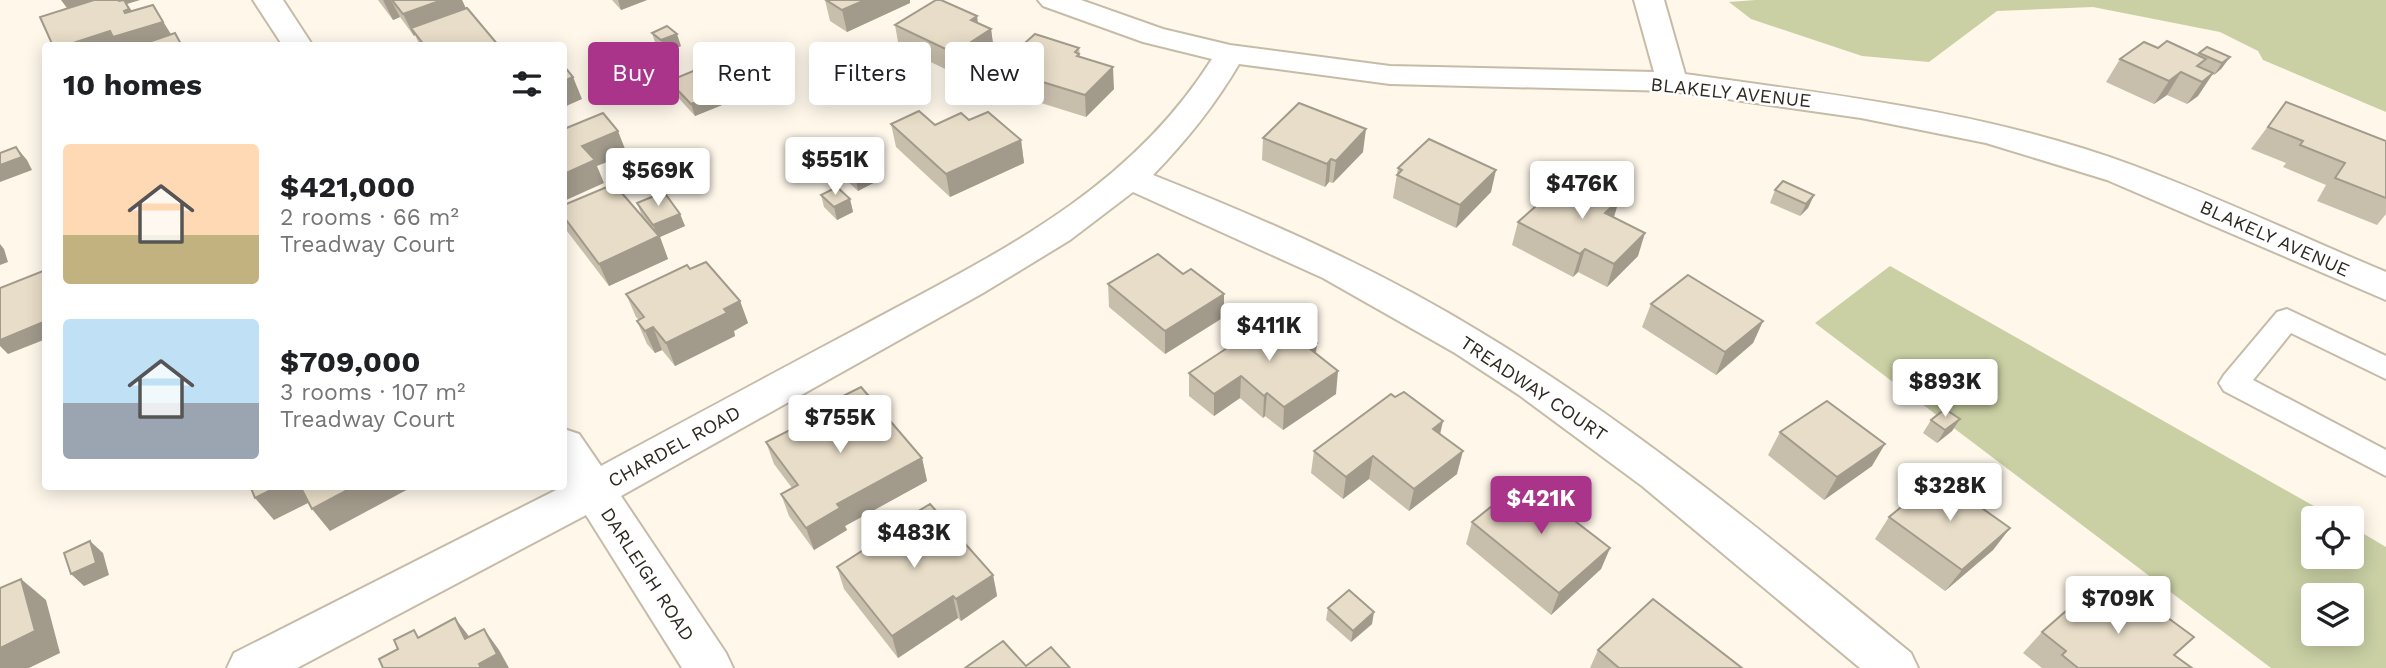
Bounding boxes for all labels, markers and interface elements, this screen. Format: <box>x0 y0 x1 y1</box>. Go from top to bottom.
chip: Buy <box>588 42 679 105</box>
chip: Rent <box>693 42 795 105</box>
chip: Filters <box>809 42 931 105</box>
chip: New <box>945 42 1044 105</box>
icon: filters <box>508 65 546 103</box>
text: 10 homes <box>63 67 202 102</box>
street label: BLAKELY AVENUE <box>1650 73 1812 112</box>
pin: $551K <box>786 138 884 197</box>
text: $551K <box>801 146 869 173</box>
pin: $569K <box>609 148 707 208</box>
text: $569K <box>622 157 694 184</box>
pin: $476K <box>1533 162 1631 221</box>
text: $421,000 <box>280 169 415 204</box>
text: $476K <box>1546 170 1618 197</box>
icon: home <box>119 172 203 256</box>
street label: BLAKELY AVENUE <box>2196 195 2353 282</box>
text: 2 rooms · 66 m² <box>280 204 459 231</box>
text: Treadway Court <box>280 231 455 258</box>
pin: $411K <box>1220 304 1318 363</box>
text: $411K <box>1237 312 1301 339</box>
street label: TREADWAY COURT <box>1456 331 1611 446</box>
text: $709,000 <box>280 344 421 379</box>
icon: home <box>119 347 203 431</box>
pin: $893K <box>1896 360 1994 419</box>
text: $893K <box>1909 368 1981 395</box>
text: 3 rooms · 107 m² <box>280 379 466 406</box>
pin: $755K <box>791 396 889 455</box>
street label: CHARDEL ROAD <box>604 401 744 492</box>
text: $755K <box>804 404 876 431</box>
text: Treadway Court <box>280 406 455 433</box>
pin: $328K <box>1901 463 1999 523</box>
text: $328K <box>1914 472 1986 499</box>
pin: $421K <box>1492 476 1590 536</box>
text: $421K <box>1507 485 1575 512</box>
street label: DARLEIGH ROAD <box>596 503 699 645</box>
map controls <box>2301 506 2364 646</box>
button: locate <box>2301 506 2364 569</box>
pin: $483K <box>865 510 963 570</box>
text: $483K <box>877 519 951 546</box>
pin: $709K <box>2069 576 2167 636</box>
button: layers <box>2301 583 2364 646</box>
text: $709K <box>2081 585 2155 612</box>

